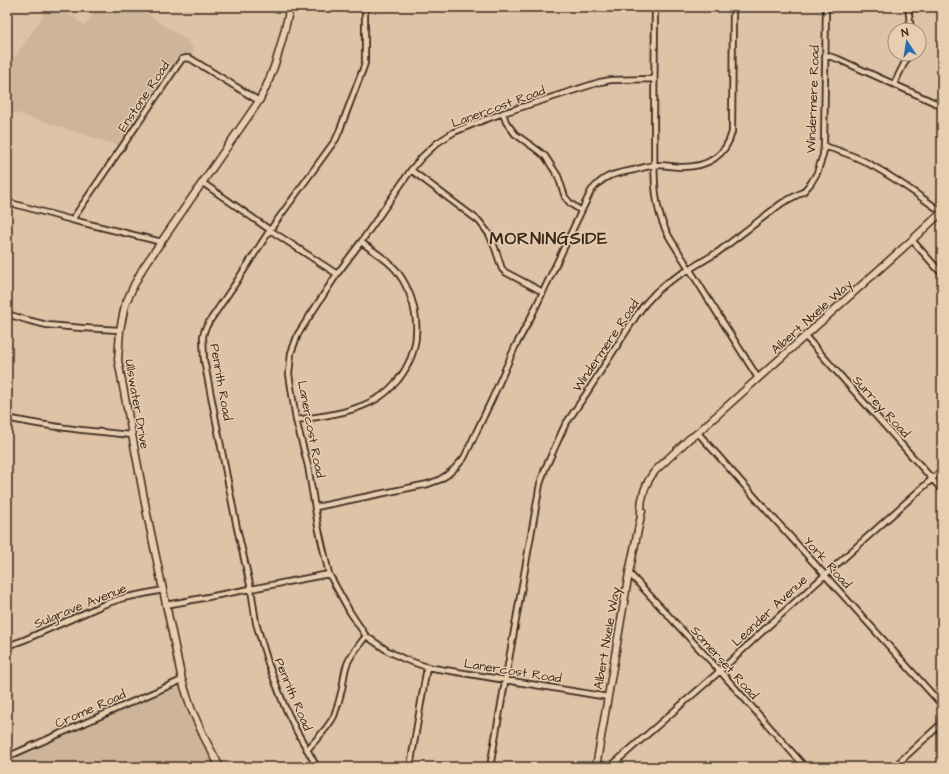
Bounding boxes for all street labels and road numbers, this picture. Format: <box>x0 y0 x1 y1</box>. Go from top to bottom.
street label: Windermere Road <box>802 44 824 153</box>
street label: Enstone Road <box>113 57 174 136</box>
street label: Lanercost Road <box>449 81 548 132</box>
street label: Albert Nxele Way <box>767 275 857 359</box>
street label: Windermere Road <box>568 295 644 395</box>
street label: Penrith Road <box>205 342 237 422</box>
street label: Ullswater Drive <box>120 358 154 451</box>
street label: Surrey Road <box>848 371 914 443</box>
street label: Lanercost Road <box>293 379 329 480</box>
street label: York Road <box>799 533 856 593</box>
street label: Leander Avenue <box>728 571 811 651</box>
street label: Sulgrave Avenue <box>31 579 130 634</box>
street label: Albert Nxele Way <box>589 585 626 691</box>
street label: Somerset Road <box>686 622 763 704</box>
street label: Lanercost Road <box>463 654 563 688</box>
street label: Penrith Road <box>270 655 317 734</box>
street label: Crome Road <box>52 685 129 733</box>

